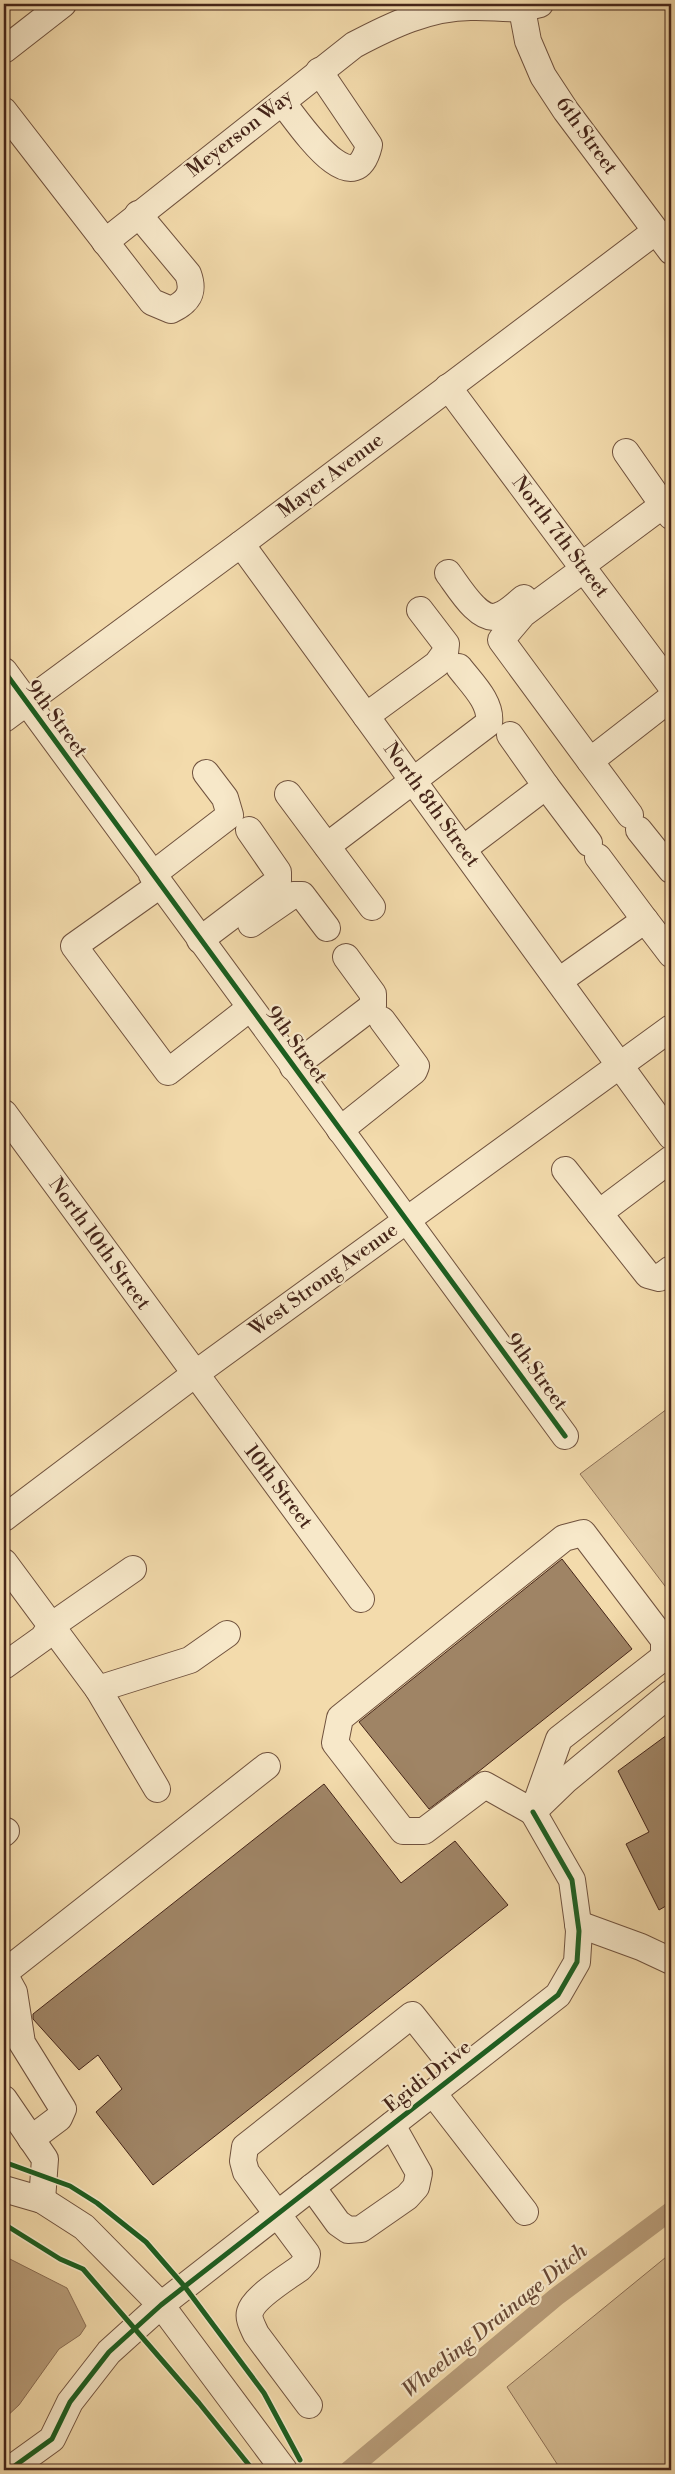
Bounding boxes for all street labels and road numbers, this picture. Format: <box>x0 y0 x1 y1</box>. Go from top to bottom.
street label: Meyerson Way <box>182 84 299 183</box>
street label: 6th Street <box>549 92 623 180</box>
street label: Mayer Avenue <box>273 428 389 524</box>
street label: North 7th Street <box>506 471 614 603</box>
street label: 9th Street <box>19 675 93 763</box>
street label: North 8th Street <box>377 738 485 872</box>
street label: 9th Street <box>259 1001 333 1089</box>
street label: North 10th Street <box>43 1173 155 1315</box>
street label: West Strong Avenue <box>244 1218 403 1343</box>
street label: 9th Street <box>499 1328 573 1416</box>
street label: 10th Street <box>238 1440 318 1534</box>
street label: Egidi Drive <box>379 2035 477 2119</box>

